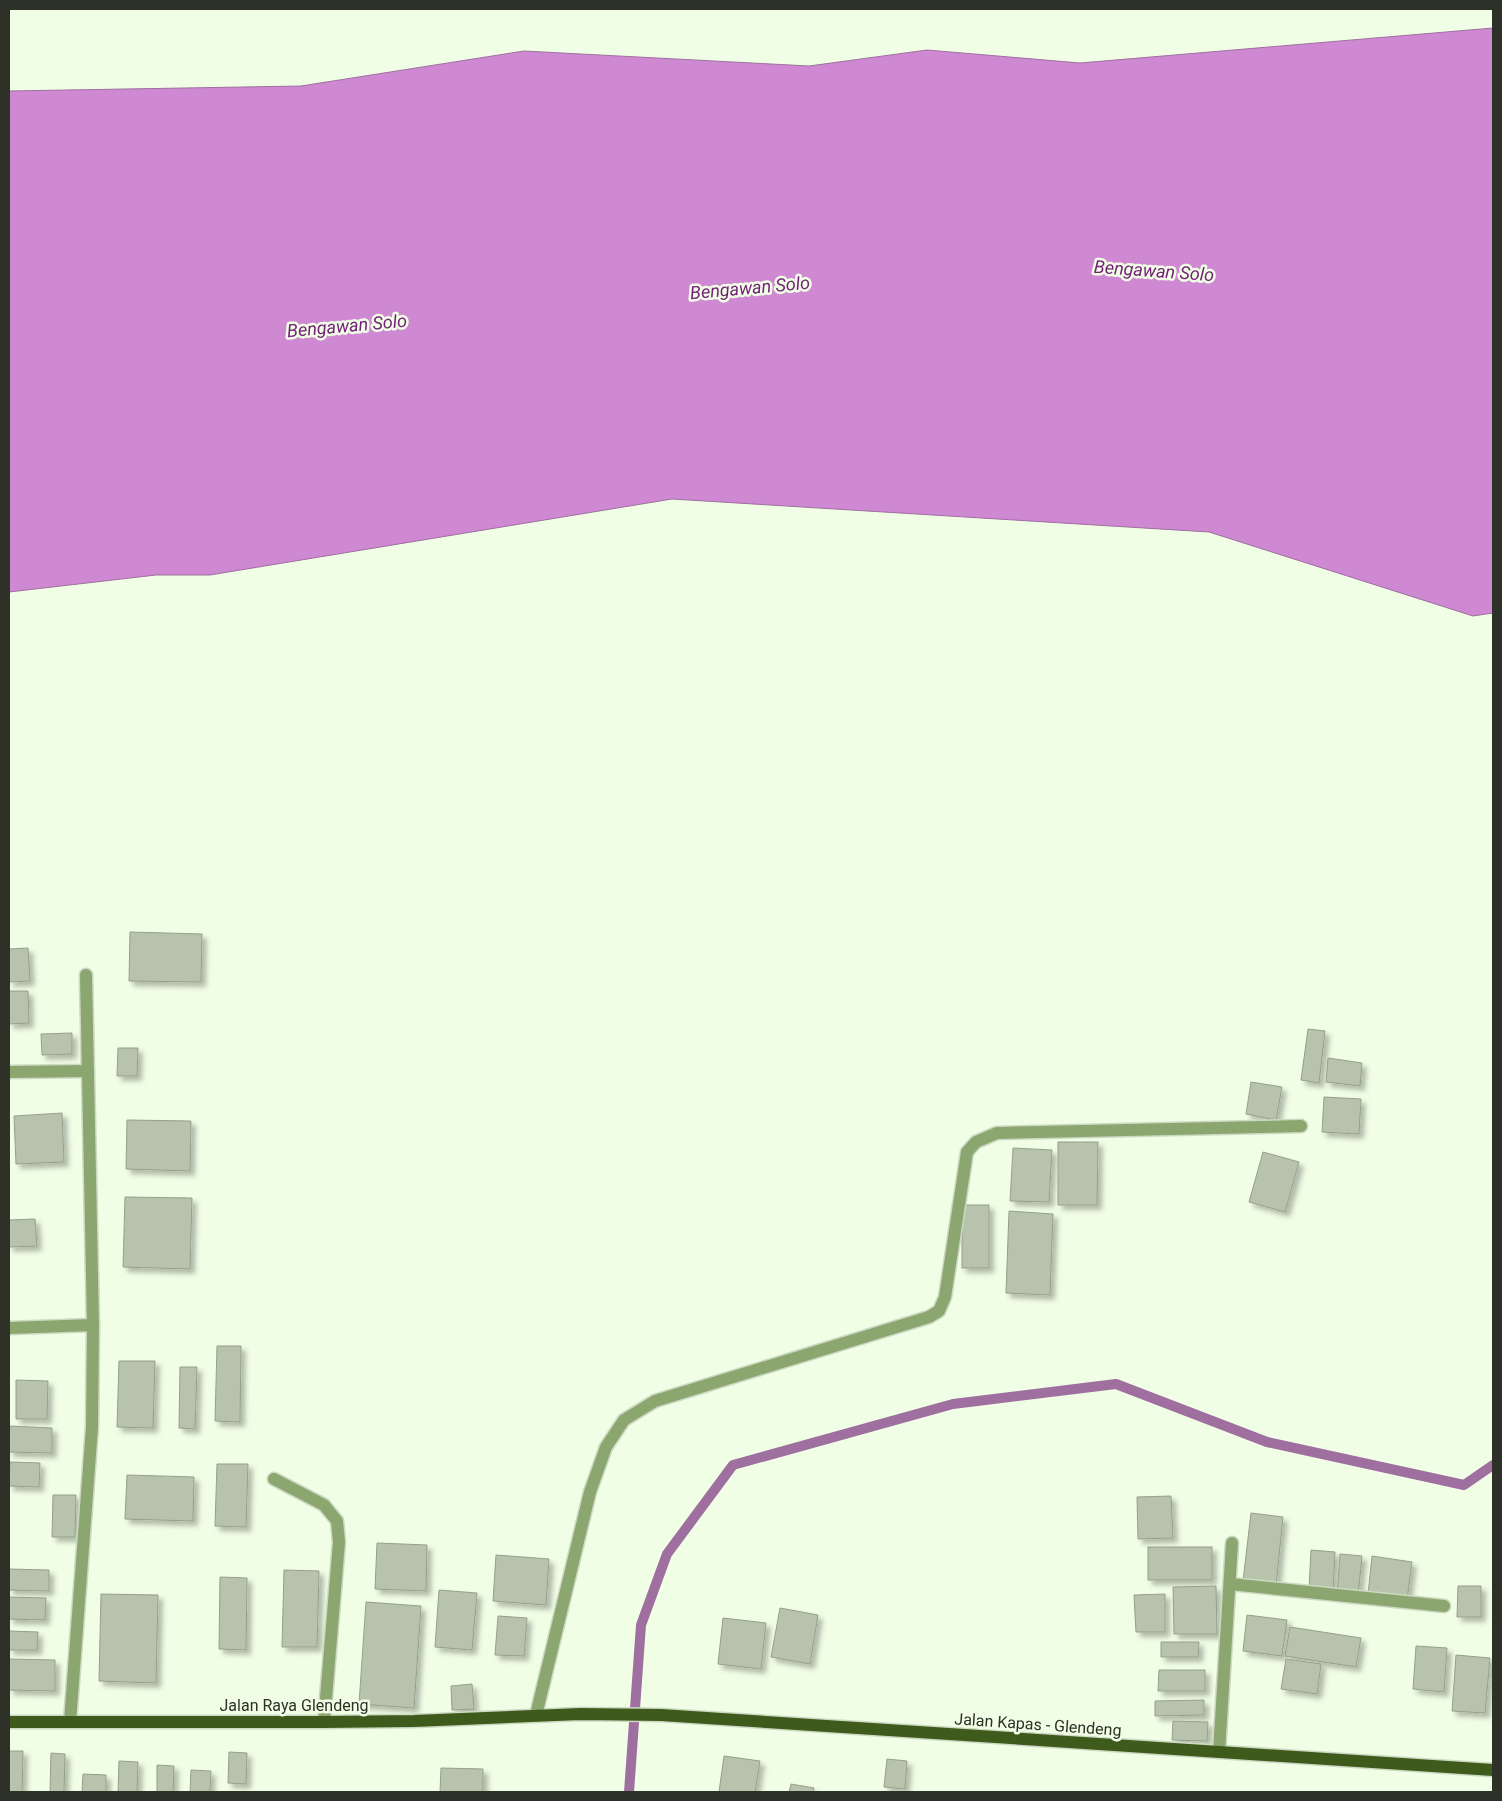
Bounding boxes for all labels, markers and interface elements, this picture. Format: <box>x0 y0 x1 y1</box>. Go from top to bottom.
water label: Bengawan Solo <box>1093 256 1215 285</box>
water label: Bengawan Solo <box>689 272 811 303</box>
water label: Bengawan Solo <box>286 310 408 341</box>
street label: Jalan Raya Glendeng <box>220 1696 368 1715</box>
street label: Jalan Kapas - Glendeng <box>954 1709 1122 1740</box>

